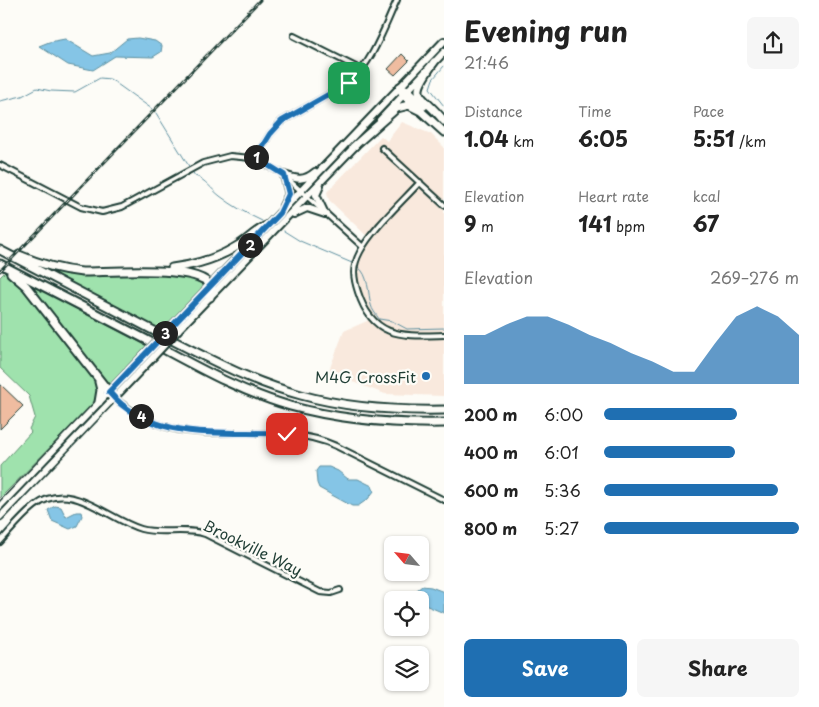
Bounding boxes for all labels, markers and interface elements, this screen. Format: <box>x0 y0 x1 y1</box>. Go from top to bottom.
text: Evening run <box>464 9 628 52</box>
button: share <box>747 17 799 69</box>
text: 21:46 <box>464 50 509 74</box>
pin <box>328 62 370 104</box>
icon: arrive <box>335 69 363 97</box>
text: Distance <box>464 101 523 122</box>
text: Time <box>578 101 611 122</box>
text: Pace <box>693 101 724 122</box>
text: 1.04 <box>464 122 509 154</box>
text: 6:05 <box>578 122 628 154</box>
text: 5:51 <box>693 122 735 154</box>
text: km <box>509 131 534 152</box>
text: /km <box>735 131 766 152</box>
pin: 1 <box>244 144 268 170</box>
text: 1 <box>253 147 260 168</box>
text: Elevation <box>464 186 524 207</box>
text: Heart rate <box>578 186 649 207</box>
text: kcal <box>693 186 721 207</box>
text: 9 <box>464 207 477 239</box>
text: 141 <box>578 207 612 239</box>
text: 67 <box>693 207 719 239</box>
text: m <box>477 216 494 237</box>
text: bpm <box>612 216 645 237</box>
pin: 2 <box>238 232 262 258</box>
text: 2 <box>246 235 255 256</box>
text: Elevation <box>464 265 533 289</box>
text: 269–276 m <box>710 265 799 289</box>
pin: 3 <box>152 320 178 346</box>
text: 3 <box>161 323 170 344</box>
place label: M4G CrossFit <box>315 365 416 388</box>
marker: M4G CrossFit <box>420 370 432 382</box>
text: 200 m <box>464 402 518 426</box>
text: 6:00 <box>544 402 583 426</box>
pin: 4 <box>128 404 154 428</box>
text: 4 <box>137 406 146 427</box>
pin <box>266 413 308 455</box>
icon: check <box>273 420 301 448</box>
text: 400 m <box>464 440 518 464</box>
text: 6:01 <box>544 440 579 464</box>
text: 600 m <box>464 478 518 502</box>
text: 5:36 <box>544 478 581 502</box>
street label: Brookville Way <box>200 513 306 581</box>
text: 800 m <box>464 516 517 540</box>
text: 5:27 <box>544 516 579 540</box>
north arrow <box>384 536 429 581</box>
map controls <box>384 536 429 691</box>
button: locate <box>384 591 429 636</box>
button: Save <box>464 639 627 697</box>
button: Share <box>637 639 799 697</box>
button: layers <box>384 646 429 691</box>

